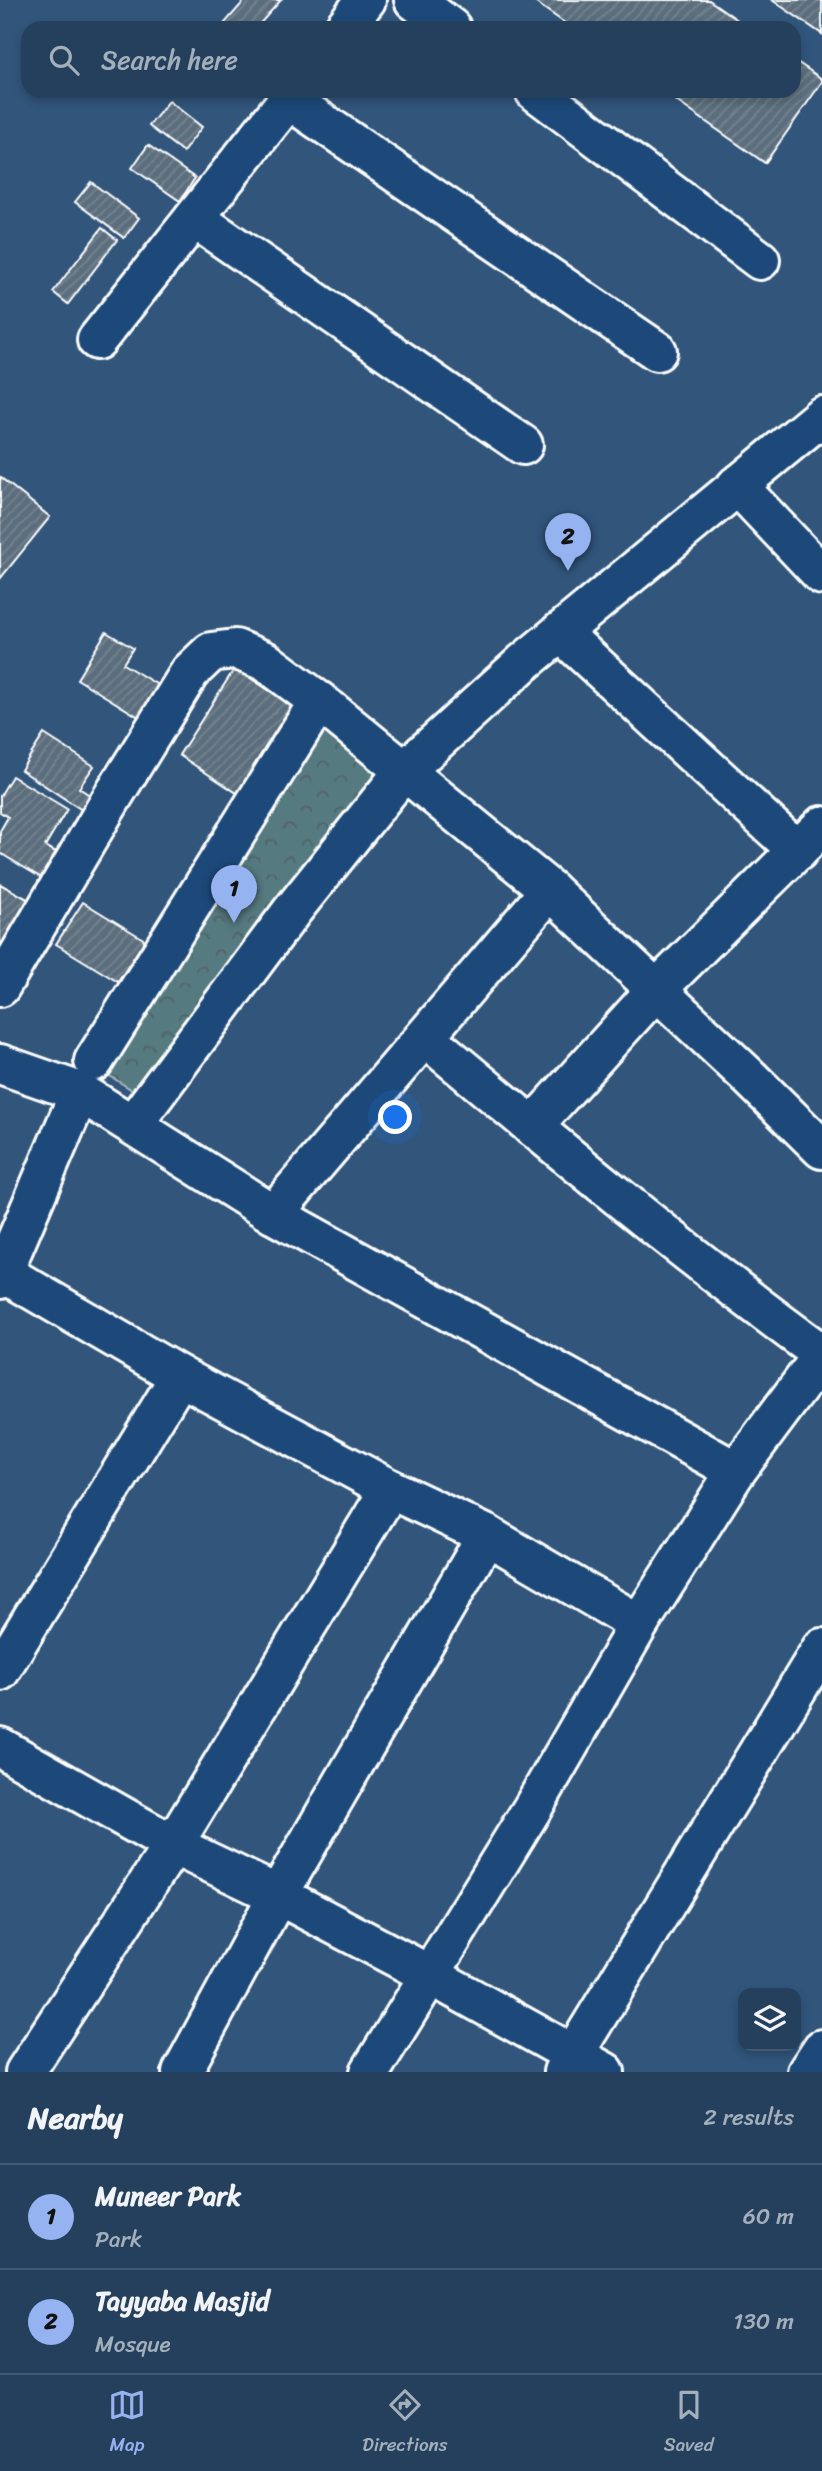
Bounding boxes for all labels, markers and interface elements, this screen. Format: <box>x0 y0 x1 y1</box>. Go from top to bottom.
search box <box>21 21 801 98</box>
text: Search here <box>101 37 238 83</box>
icon: search <box>45 41 83 79</box>
pin: 2 <box>545 513 591 571</box>
pin: 1 <box>211 865 257 923</box>
your location <box>378 1100 412 1134</box>
map controls <box>738 1988 801 2051</box>
button: layers <box>738 1988 801 2051</box>
text: Nearby <box>28 2091 123 2145</box>
text: 2 results <box>703 2097 794 2138</box>
text: Muneer Park <box>95 2173 241 2219</box>
text: 1 <box>46 2196 56 2237</box>
text: 60 m <box>743 2196 794 2237</box>
text: Park <box>95 2219 142 2260</box>
text: Tayyaba Masjid <box>95 2278 269 2324</box>
text: 2 <box>44 2301 58 2342</box>
text: 130 m <box>733 2301 794 2342</box>
text: Mosque <box>95 2324 171 2365</box>
tab: Map <box>108 2386 146 2461</box>
tab: Directions <box>362 2386 448 2461</box>
tab: Saved <box>664 2386 714 2461</box>

